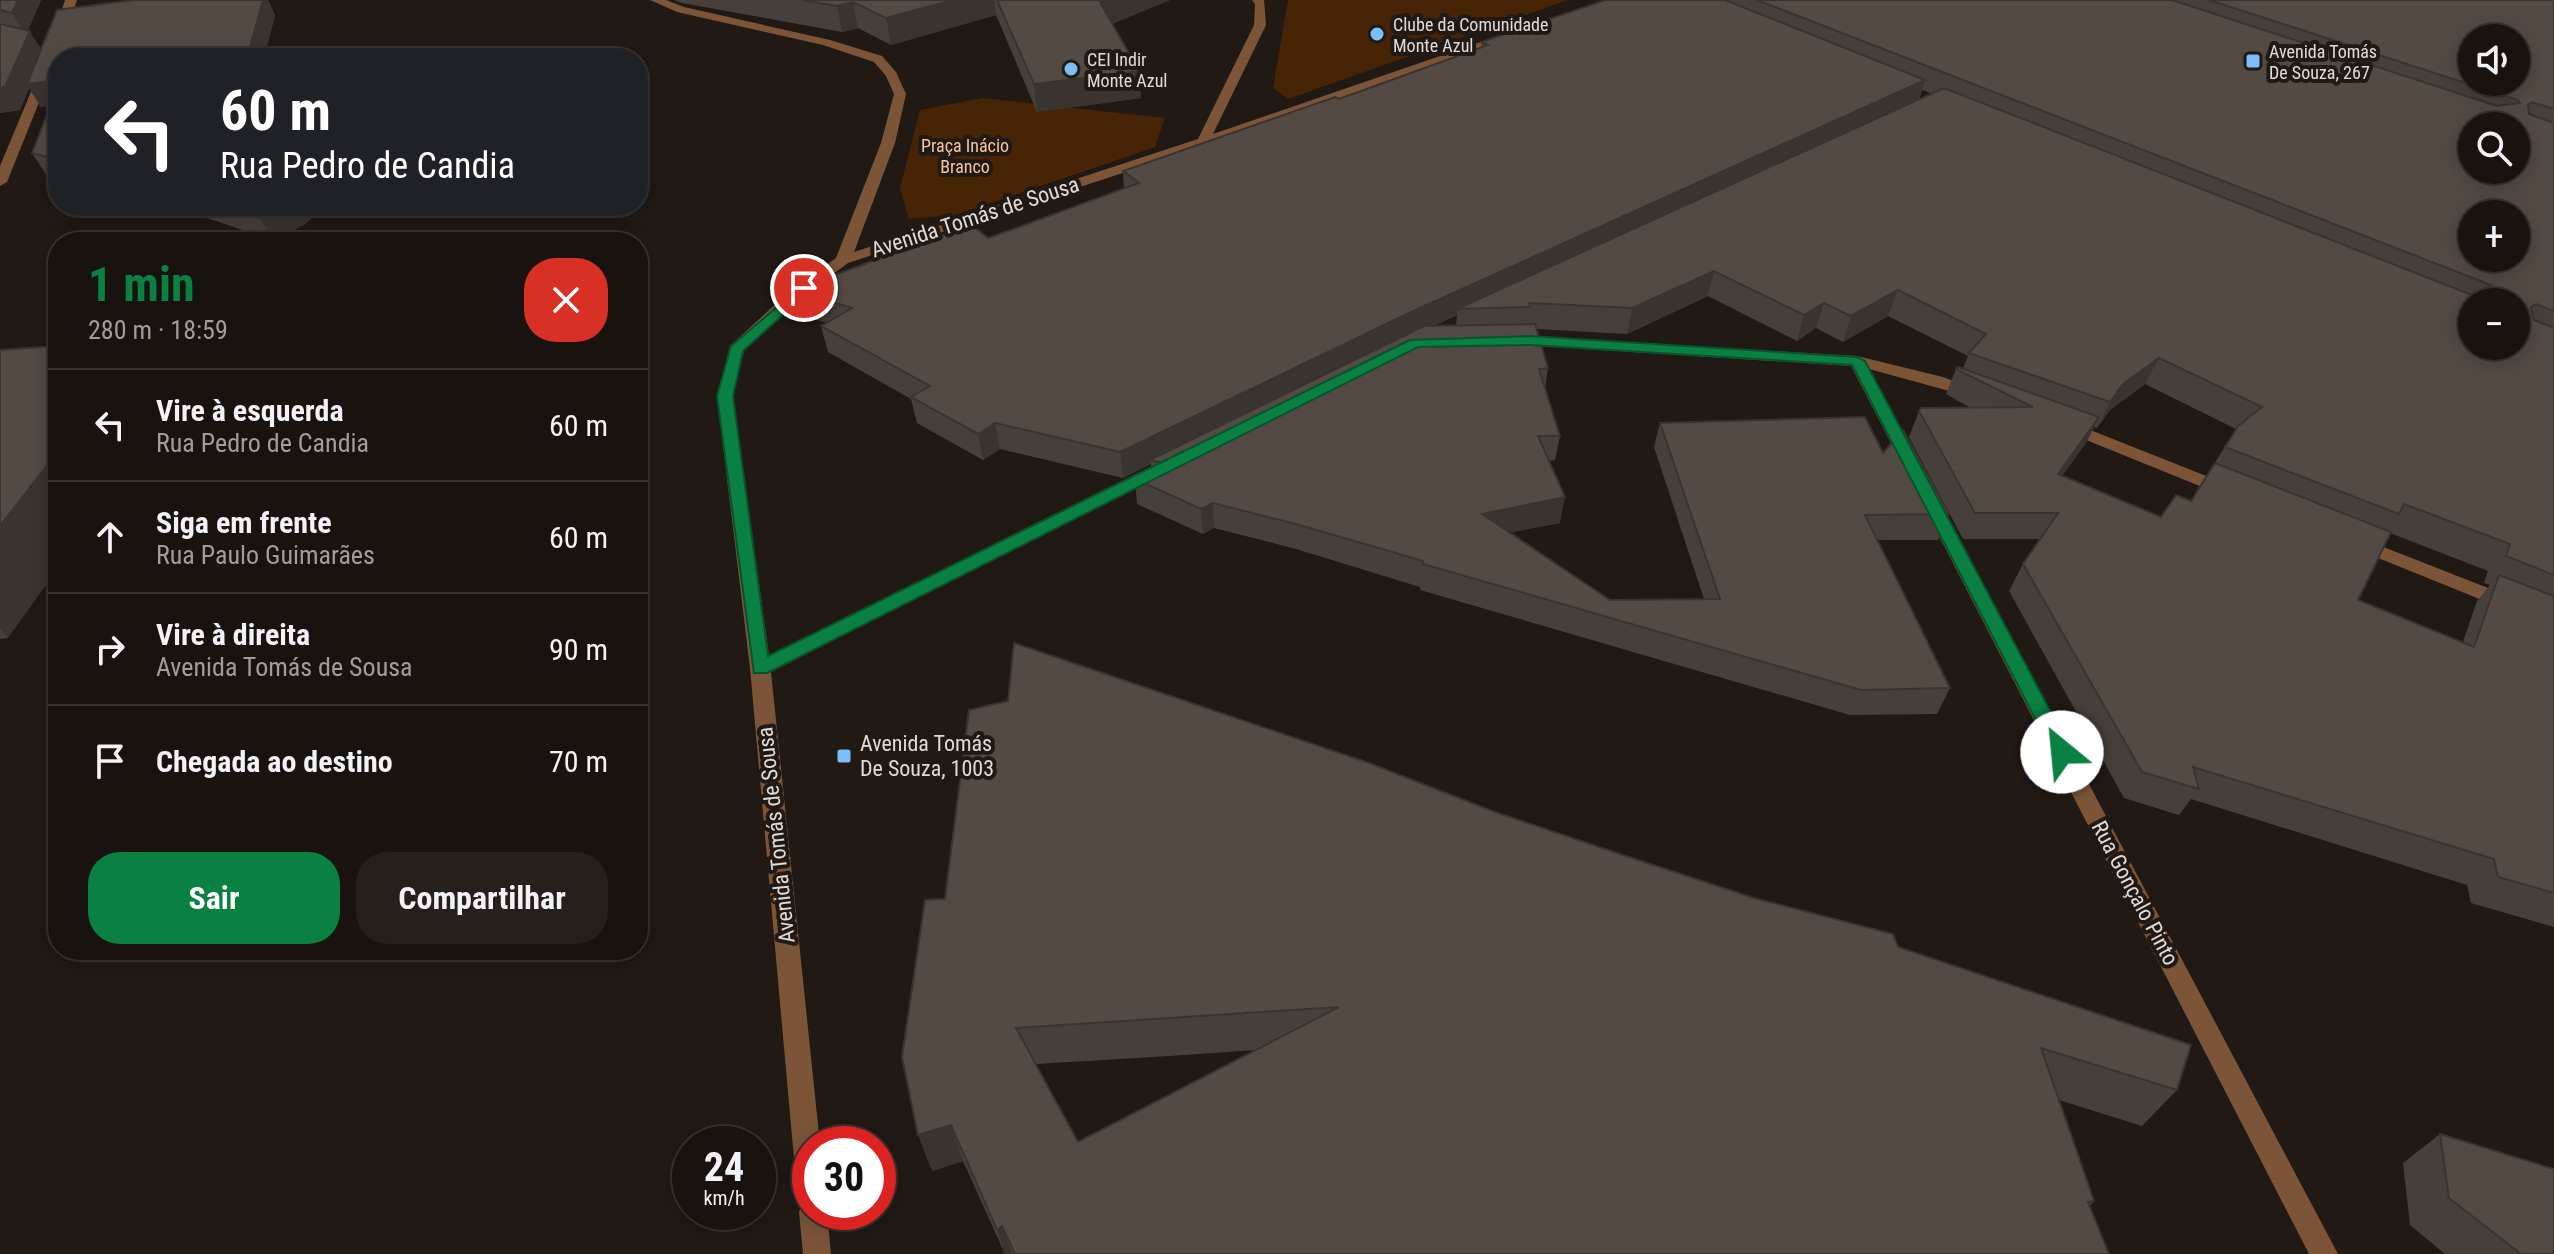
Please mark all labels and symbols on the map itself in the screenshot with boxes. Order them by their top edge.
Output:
place label: Clube da Comunidade Monte Azul [1393,14,1548,56]
marker: Clube da Comunidade Monte Azul [1368,25,1386,43]
place label: Avenida Tomás De Souza, 267 [2269,41,2377,83]
place label: CEI Indir Monte Azul [1087,49,1167,91]
marker: Avenida Tomás De Souza, 267 [2244,52,2262,70]
marker: CEI Indir Monte Azul [1062,60,1080,78]
park label: Praça Inácio Branco [921,135,1009,177]
street label: Avenida Tomás de Sousa [868,172,1082,262]
pin [770,254,838,322]
position arrow [2020,710,2104,794]
street label: Avenida Tomás de Sousa [752,726,800,944]
place label: Avenida Tomás De Souza, 1003 [860,731,994,781]
marker: Avenida Tomás De Souza, 1003 [835,747,853,765]
street label: Rua Gonçalo Pinto [2086,817,2184,969]
speed limit sign: 30 [792,1126,896,1230]

